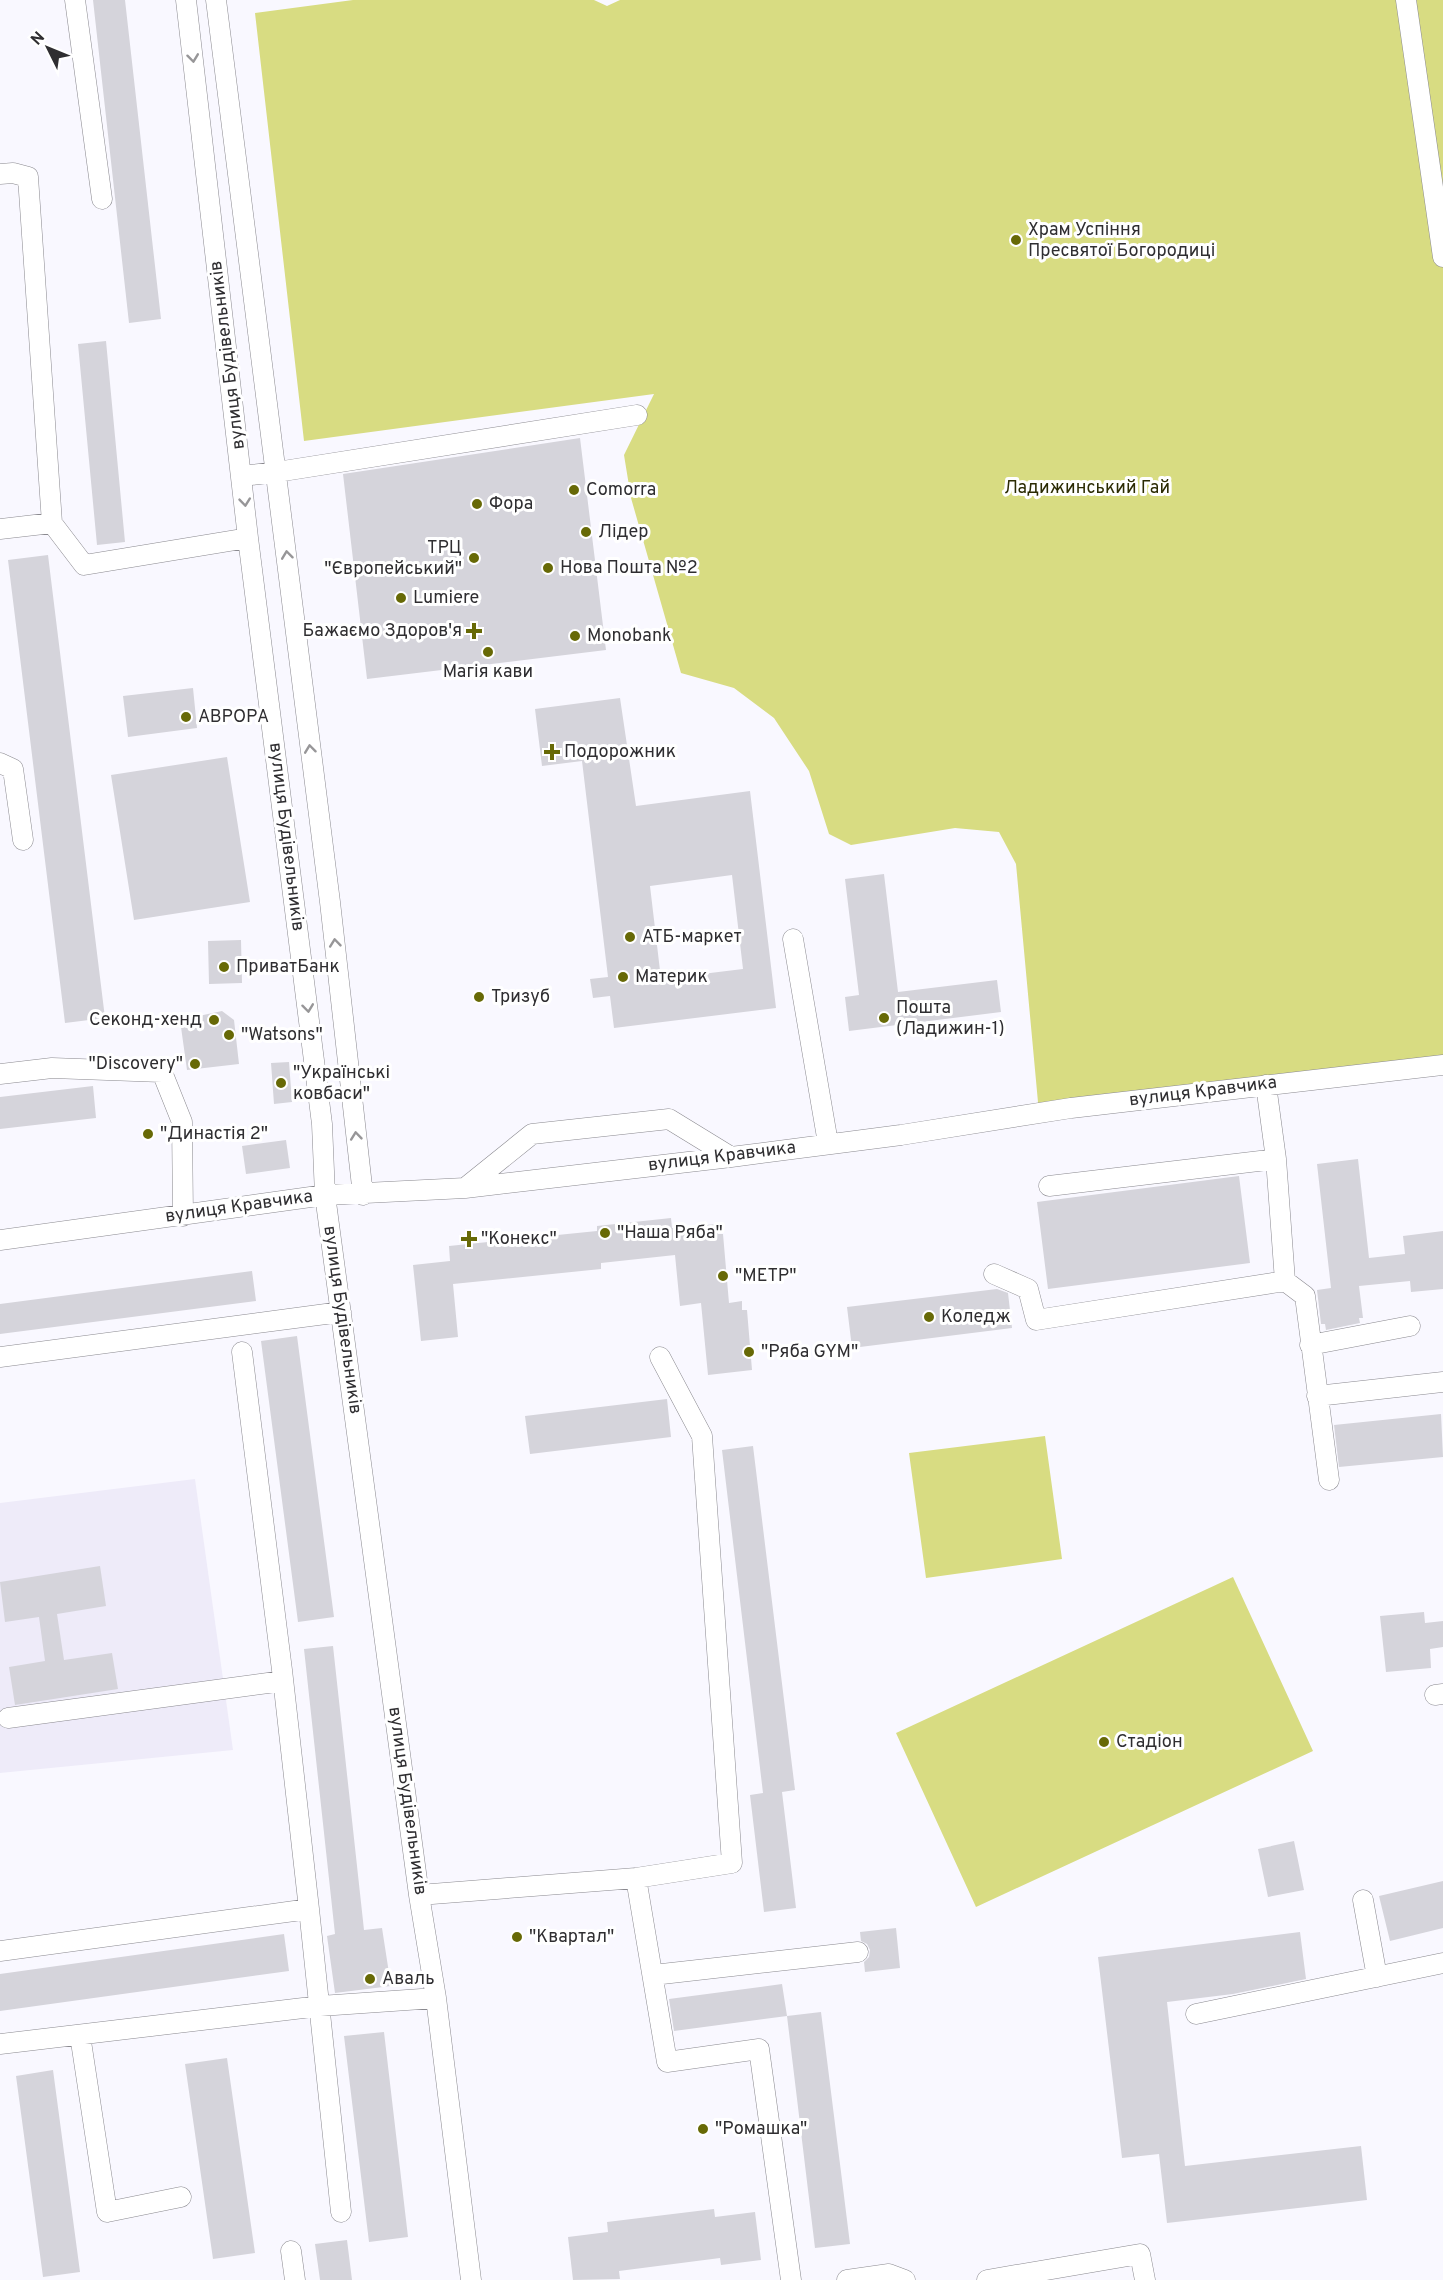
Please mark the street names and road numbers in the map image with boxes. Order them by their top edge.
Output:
street label: вулиця Будівельників [205,259,251,451]
street label: вулиця Будівельників [263,741,309,933]
street label: вулиця Кравчика [1128,1072,1278,1112]
street label: вулиця Кравчика [647,1137,797,1177]
street label: вулиця Кравчика [164,1185,314,1229]
street label: вулиця Будівельників [317,1224,367,1416]
street label: вулиця Будівельників [382,1705,432,1897]

